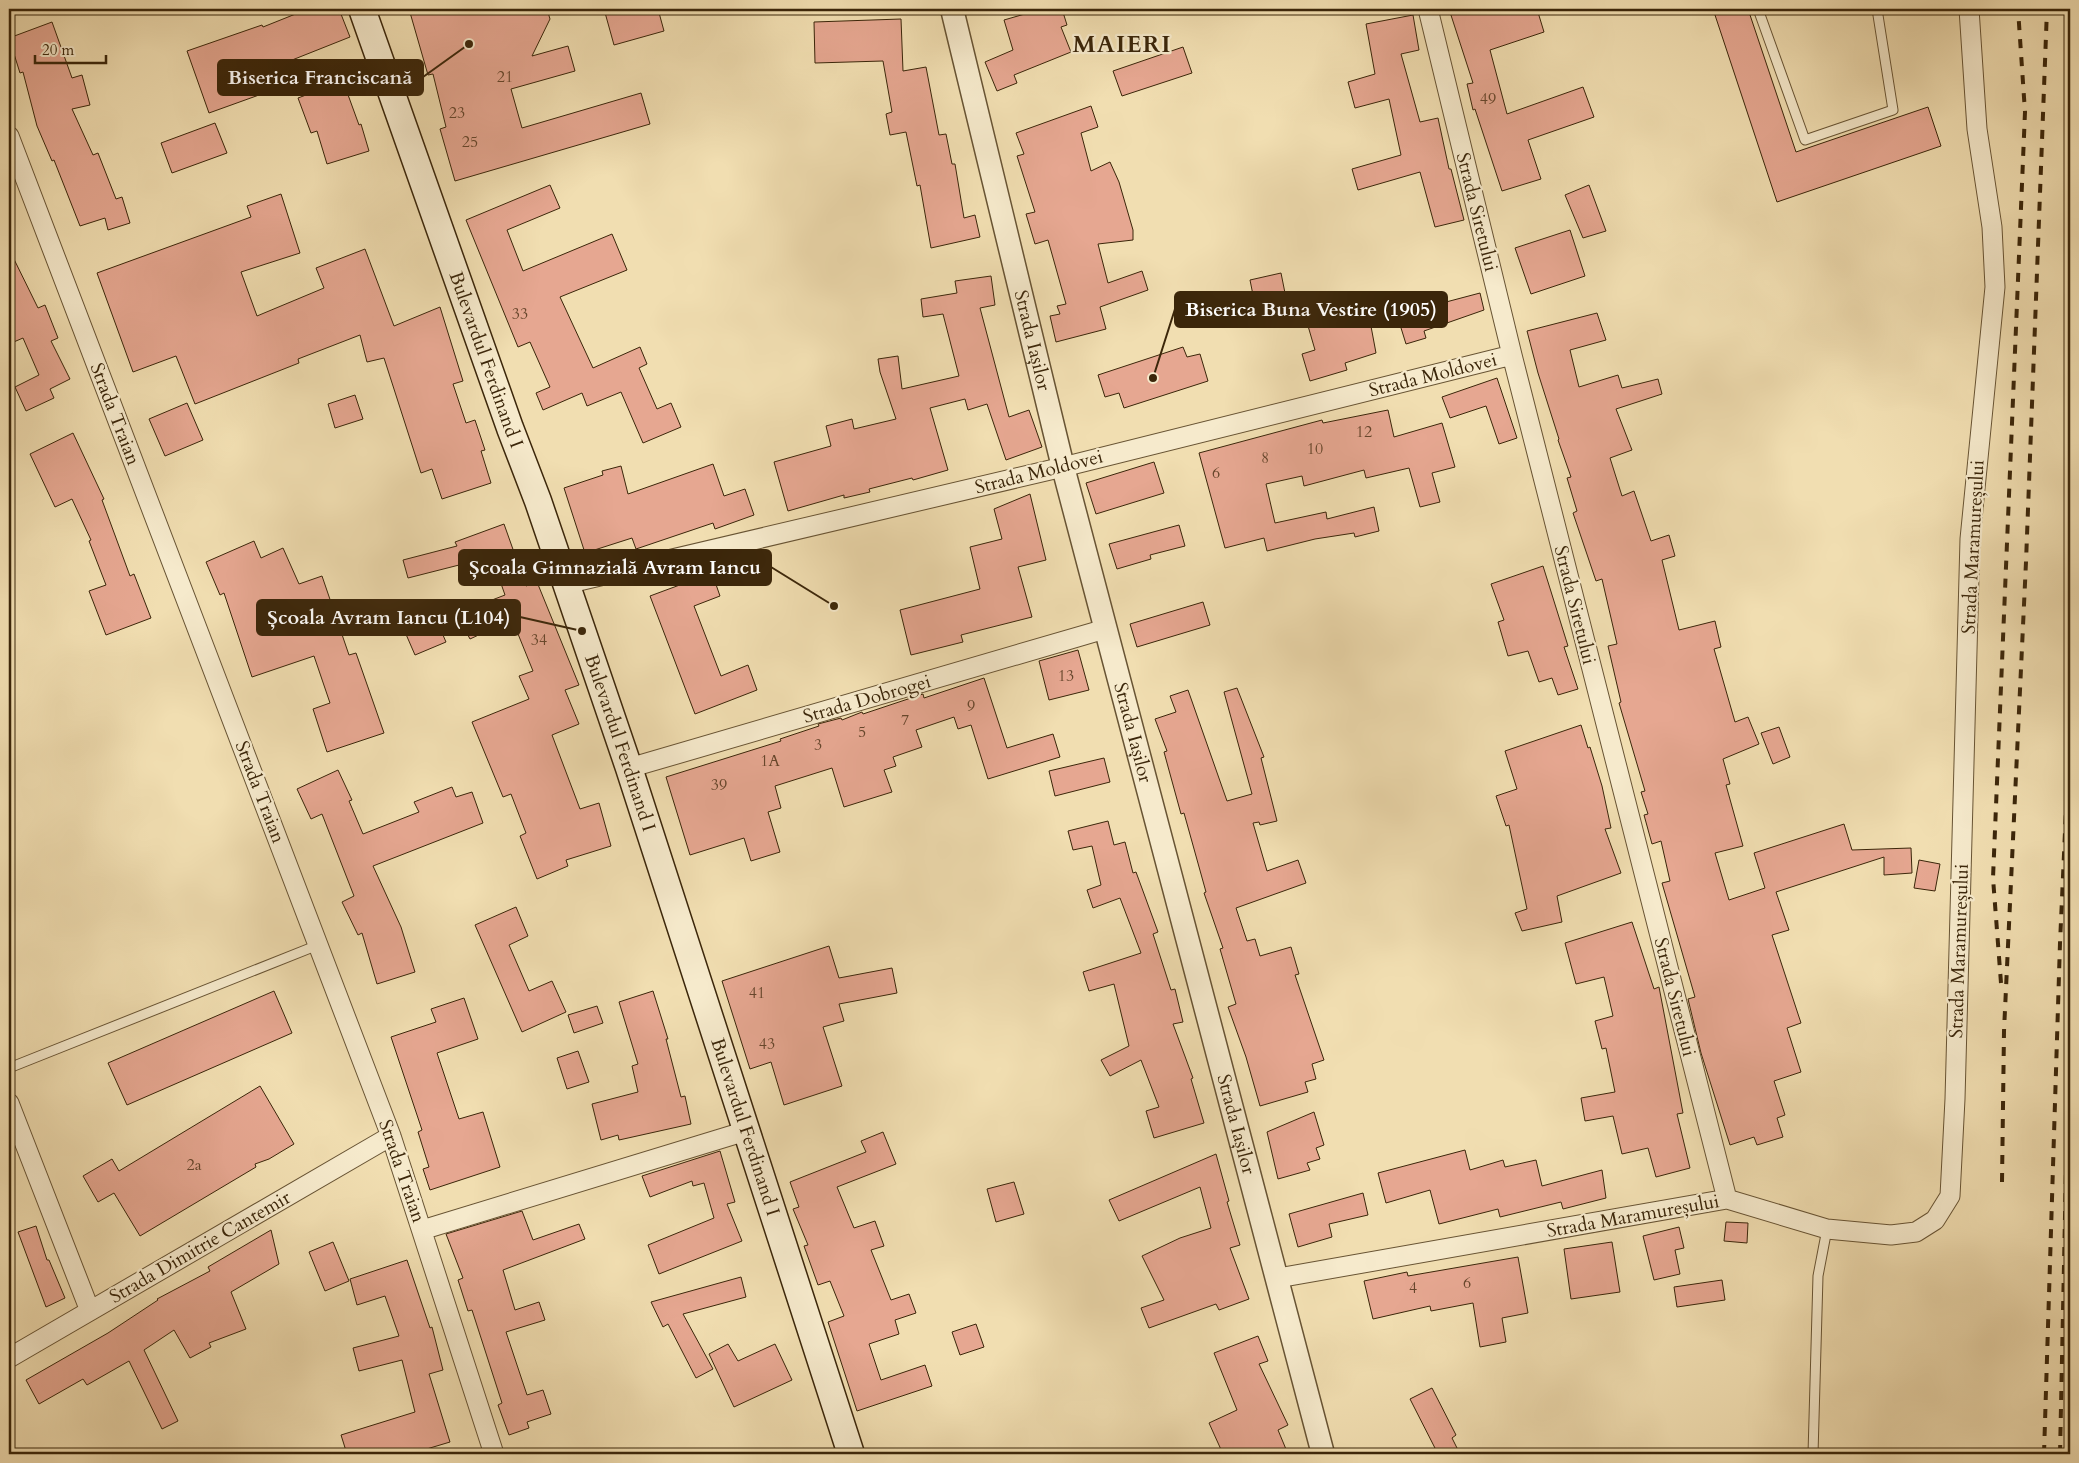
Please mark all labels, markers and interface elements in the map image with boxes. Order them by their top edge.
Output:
district label: MAIERI [1073,28,1171,61]
scale bar [35,32,106,64]
text: 20 m [42,40,74,60]
callout: Biserica Franciscană [218,60,423,95]
text: Biserica Franciscană [228,64,412,91]
house number: 21 [497,66,513,88]
house number: 49 [1480,88,1496,110]
house number: 23 [449,102,465,124]
house number: 25 [462,131,478,153]
street label: Strada Siretului [1450,150,1504,274]
street label: Bulevardul Ferdinand I [443,268,529,452]
street label: Strada Iașilor [1008,287,1057,393]
callout: Biserica Buna Vestire (1905) [1175,292,1447,327]
text: Biserica Buna Vestire (1905) [1185,296,1437,323]
house number: 33 [512,303,528,325]
street label: Strada Moldovei [1366,347,1500,403]
street label: Strada Traian [84,359,146,469]
house number: 12 [1356,421,1372,443]
house number: 10 [1307,438,1323,460]
street label: Strada Moldovei [972,444,1106,500]
house number: 8 [1261,447,1269,469]
street label: Strada Maramureșului [1955,459,1991,635]
house number: 6 [1212,462,1220,484]
street label: Strada Siretului [1548,543,1602,667]
callout: Școala Gimnazială Avram Iancu [459,550,771,585]
text: Școala Gimnazială Avram Iancu [469,554,761,581]
callout: Școala Avram Iancu (L104) [257,600,520,635]
text: Școala Avram Iancu (L104) [267,604,511,631]
house number: 34 [531,629,547,651]
street label: Bulevardul Ferdinand I [578,651,662,835]
house number: 13 [1058,665,1074,687]
street label: Strada Dobrogei [800,668,934,730]
street label: Strada Iașilor [1107,680,1159,786]
house number: 9 [967,695,975,717]
house number: 7 [901,709,909,731]
house number: 5 [858,721,866,743]
house number: 3 [814,734,822,756]
street label: Strada Traian [229,737,291,847]
house number: 1A [760,750,780,772]
house number: 39 [711,774,727,796]
street label: Strada Maramureșului [1943,863,1975,1039]
street label: Strada Siretului [1648,935,1702,1059]
house number: 41 [749,982,765,1004]
house number: 43 [759,1033,775,1055]
street label: Bulevardul Ferdinand I [704,1035,786,1219]
street label: Strada Iașilor [1211,1071,1262,1177]
street label: Strada Traian [372,1116,432,1226]
house number: 2a [186,1154,202,1176]
street label: Strada Dimitrie Cantemir [105,1185,295,1309]
street label: Strada Maramureșului [1545,1188,1721,1244]
house number: 6 [1463,1272,1471,1294]
house number: 4 [1409,1277,1417,1299]

